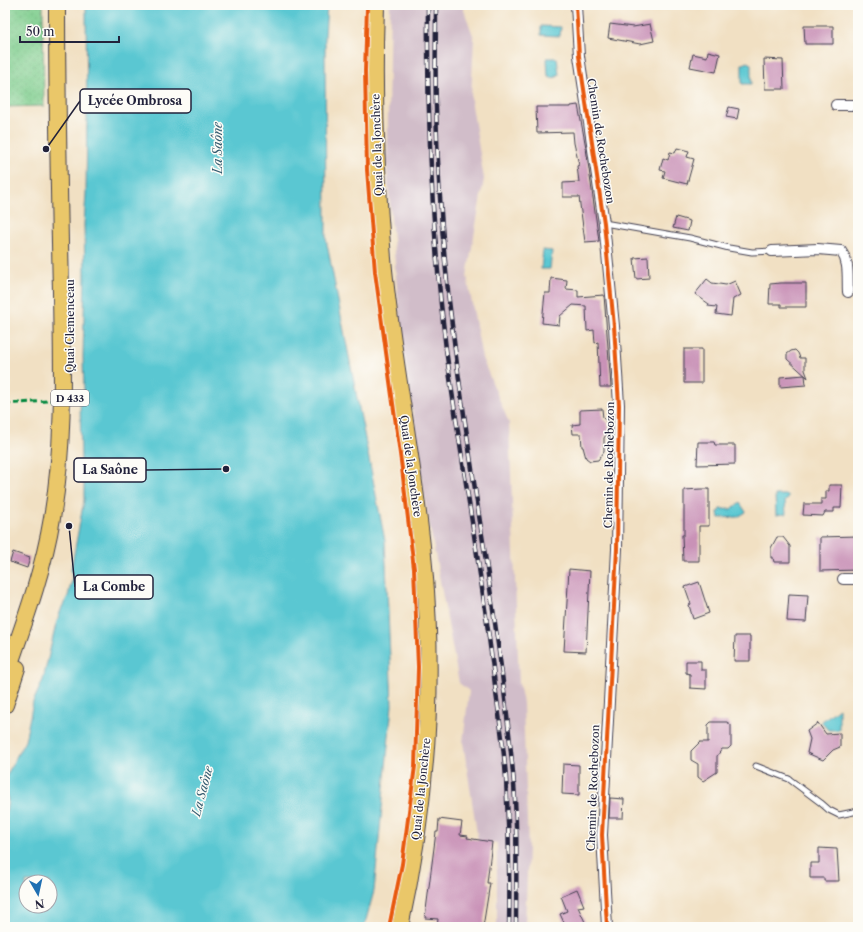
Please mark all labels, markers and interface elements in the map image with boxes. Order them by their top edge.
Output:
scale bar [20,18,119,44]
text: 50 m [26,24,55,39]
street label: Chemin de Rochebozon [584,77,618,205]
callout: Lycée Ombrosa [80,89,191,113]
text: Lycée Ombrosa [88,93,183,108]
street label: Quai de la Jonchère [368,94,386,196]
water label: La Saône [210,121,225,175]
street label: Quai Clemenceau [63,279,77,373]
road number: D 433 [51,390,89,406]
street label: Chemin de Rochebozon [601,401,617,529]
street label: Quai de la Jonchère [397,414,425,518]
callout: La Saône [74,458,146,482]
text: La Saône [82,462,138,477]
callout: La Combe [75,575,153,599]
text: La Combe [83,579,145,594]
street label: Chemin de Rochebozon [584,724,602,852]
street label: Quai de la Jonchère [409,737,433,841]
water label: La Saône [188,763,216,819]
north arrow [18,874,58,914]
text: N [33,896,45,912]

